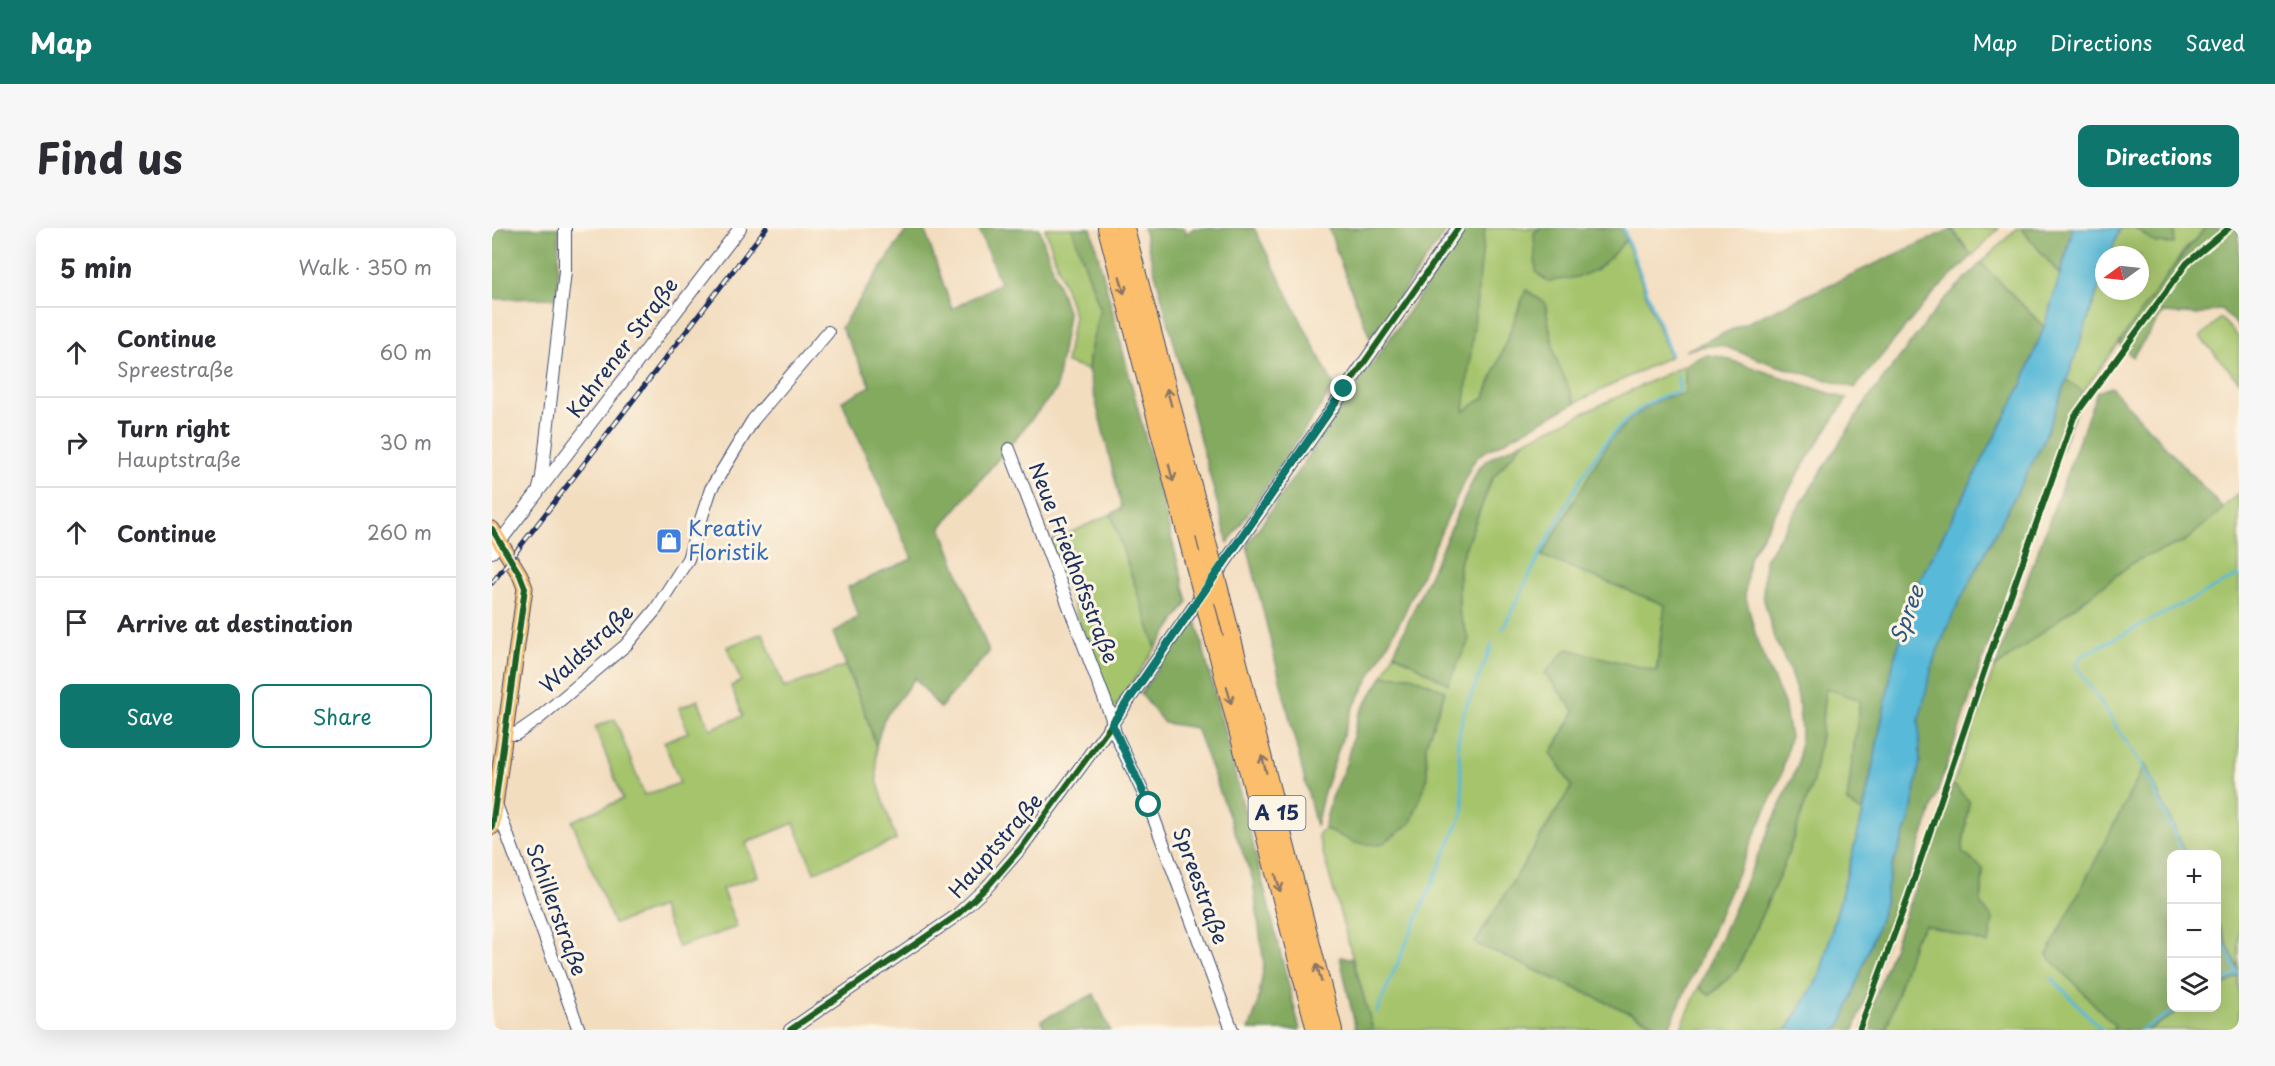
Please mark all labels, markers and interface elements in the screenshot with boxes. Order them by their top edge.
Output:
text: Map [30,21,92,64]
text: Map [1972,26,2017,58]
text: Directions [2050,26,2152,58]
text: Saved [2185,26,2245,58]
text: Find us [36,125,183,188]
button: Directions [2078,125,2239,187]
north arrow [2095,246,2149,300]
text: 5 min [60,248,132,287]
text: Walk · 350 m [299,252,432,282]
street label: Kahrener Straße [558,270,685,424]
one-way arrow [1116,275,1128,294]
text: Continue [117,321,216,354]
icon: ahead [60,336,93,369]
text: 60 m [380,337,432,367]
text: Spreestraße [117,354,234,384]
route end [1330,375,1356,401]
one-way arrow [1163,388,1175,407]
text: Turn right [117,411,230,444]
icon: right [60,426,93,459]
text: 30 m [379,427,432,457]
text: Hauptstraße [117,444,241,474]
street label: Neue Friedhofsstraße [1022,457,1128,668]
one-way arrow [1166,463,1177,482]
place label: Kreativ Floristik [688,511,769,567]
icon: ahead [60,516,93,549]
text: Continue [117,516,216,549]
text: 260 m [367,517,432,547]
shop icon: Kreativ Floristik [654,526,684,556]
water label: Spree [1880,579,1932,647]
street label: Waldstraße [531,595,640,700]
icon: arrive [60,606,93,639]
text: Arrive at destination [117,606,353,639]
button: Save [60,684,240,748]
button: Share [252,684,432,748]
one-way arrow [1224,685,1235,704]
one-way arrow [1258,755,1270,774]
street label: Hauptstraße [940,785,1049,904]
route start [1135,791,1161,817]
road number: A 15 [1248,796,1306,830]
street label: Spreestraße [1166,822,1238,948]
street label: Schillerstraße [519,839,597,980]
map controls [2167,850,2221,1012]
button: + [2167,850,2221,904]
one-way arrow [1273,873,1284,892]
button: − [2167,904,2221,958]
button: layers [2167,958,2221,1012]
one-way arrow [1312,964,1324,983]

